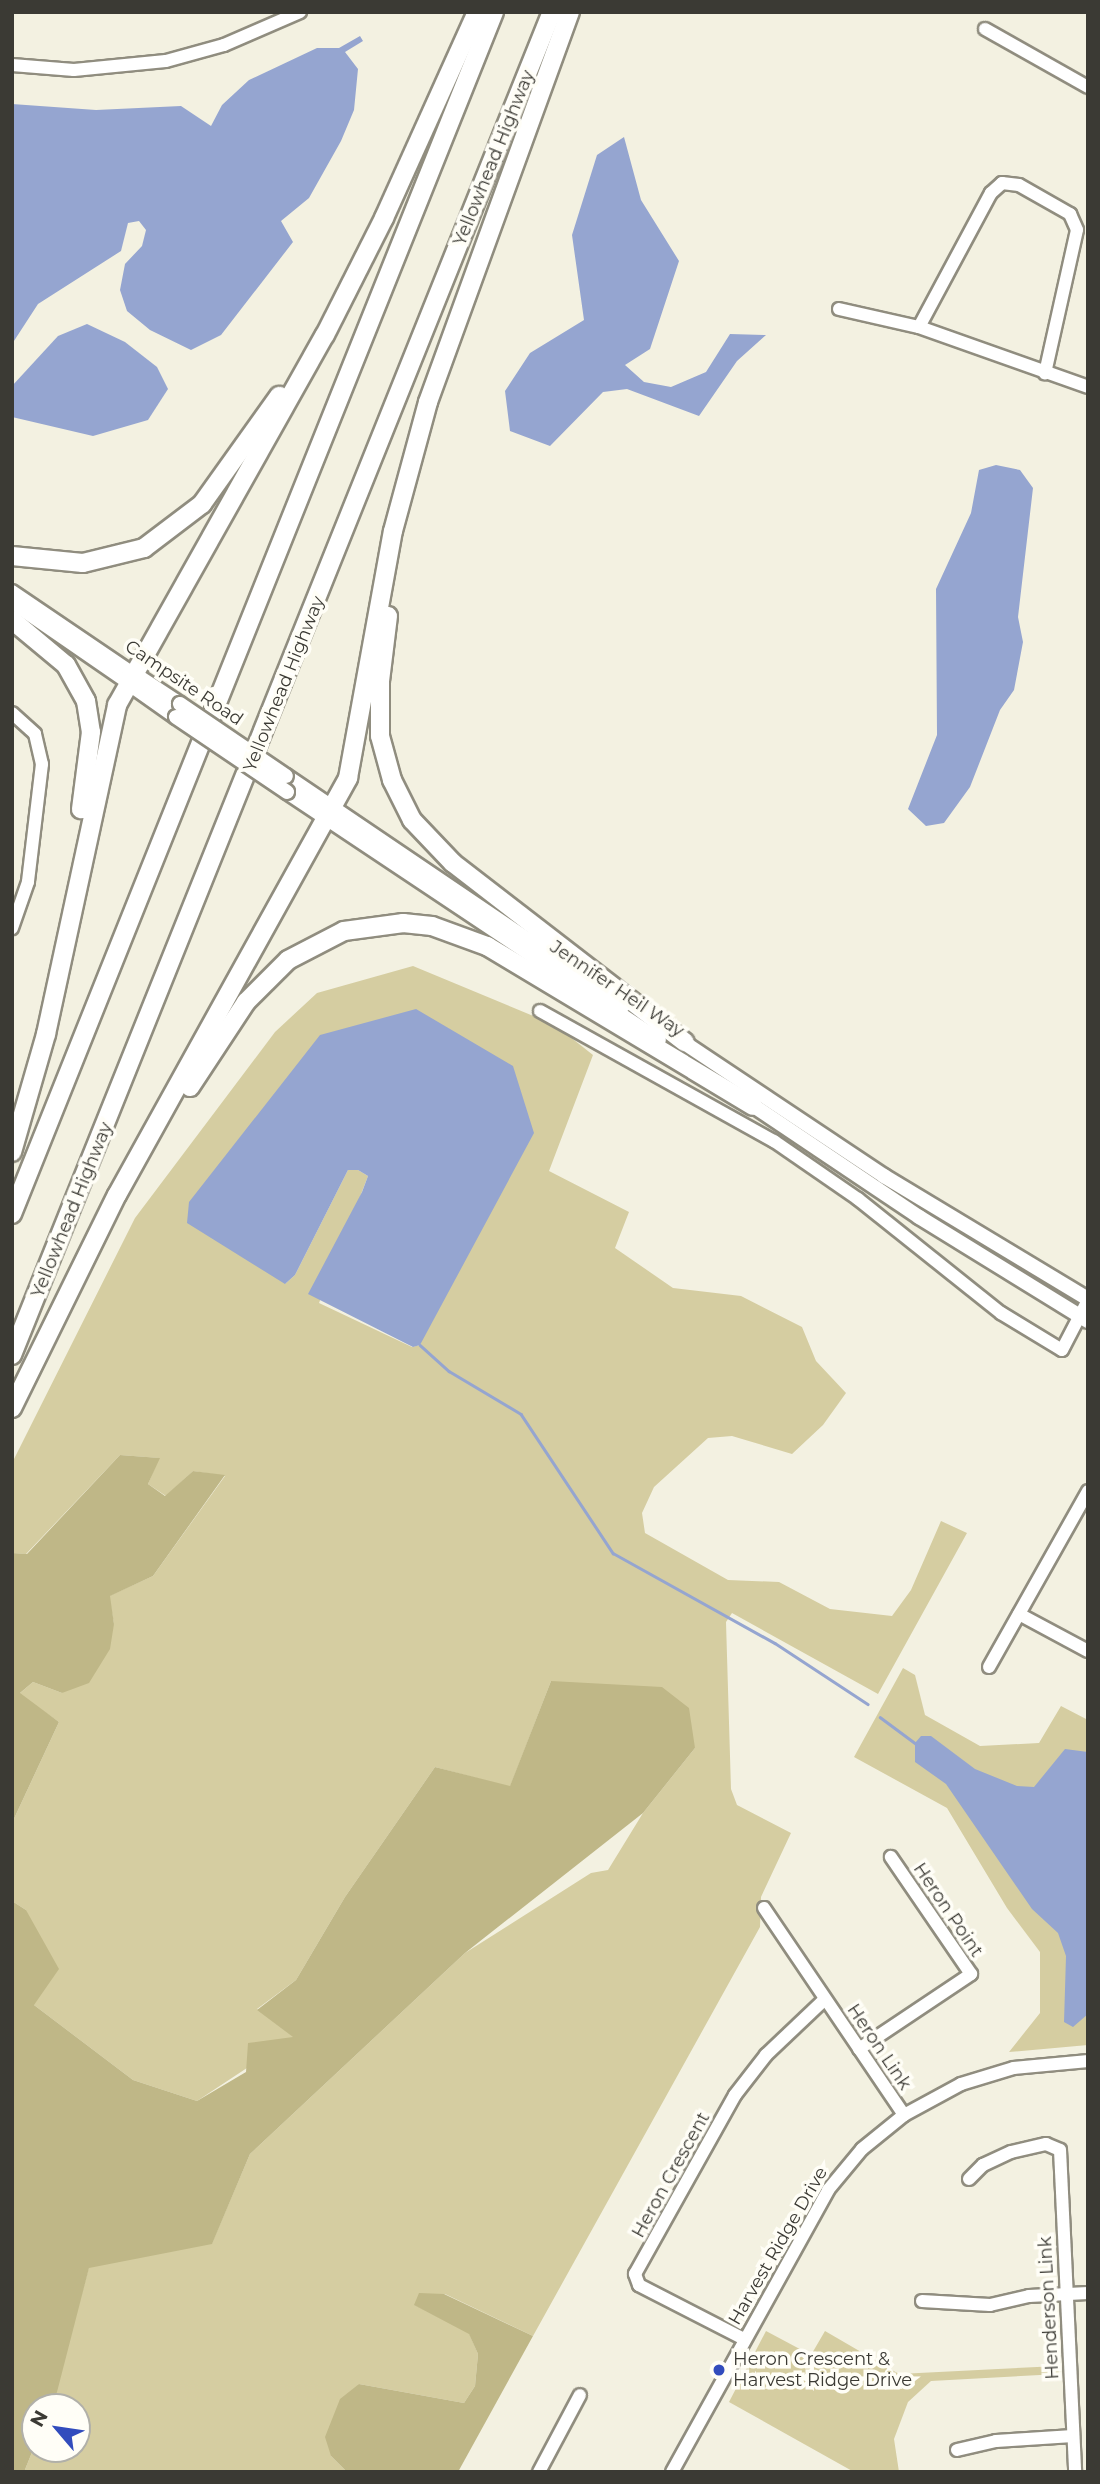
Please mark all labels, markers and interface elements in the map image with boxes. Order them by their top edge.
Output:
street label: Yellowhead Highway [449,67,539,249]
street label: Yellowhead Highway [239,593,329,775]
street label: Campsite Road [121,636,247,730]
street label: Jennifer Heil Way [546,936,688,1042]
street label: Yellowhead Highway [27,1119,117,1301]
street label: Heron Point [909,1859,987,1961]
street label: Heron Link [842,2000,916,2094]
street label: Heron Crescent [628,2108,714,2242]
street label: Harvest Ridge Drive [724,2163,832,2329]
street label: Henderson Link [1034,2236,1064,2380]
place label: Heron Crescent & Harvest Ridge Drive [733,2349,912,2392]
marker: Heron Crescent & Harvest Ridge Drive [711,2362,727,2378]
north arrow [21,2393,91,2463]
text: N [25,2406,53,2431]

